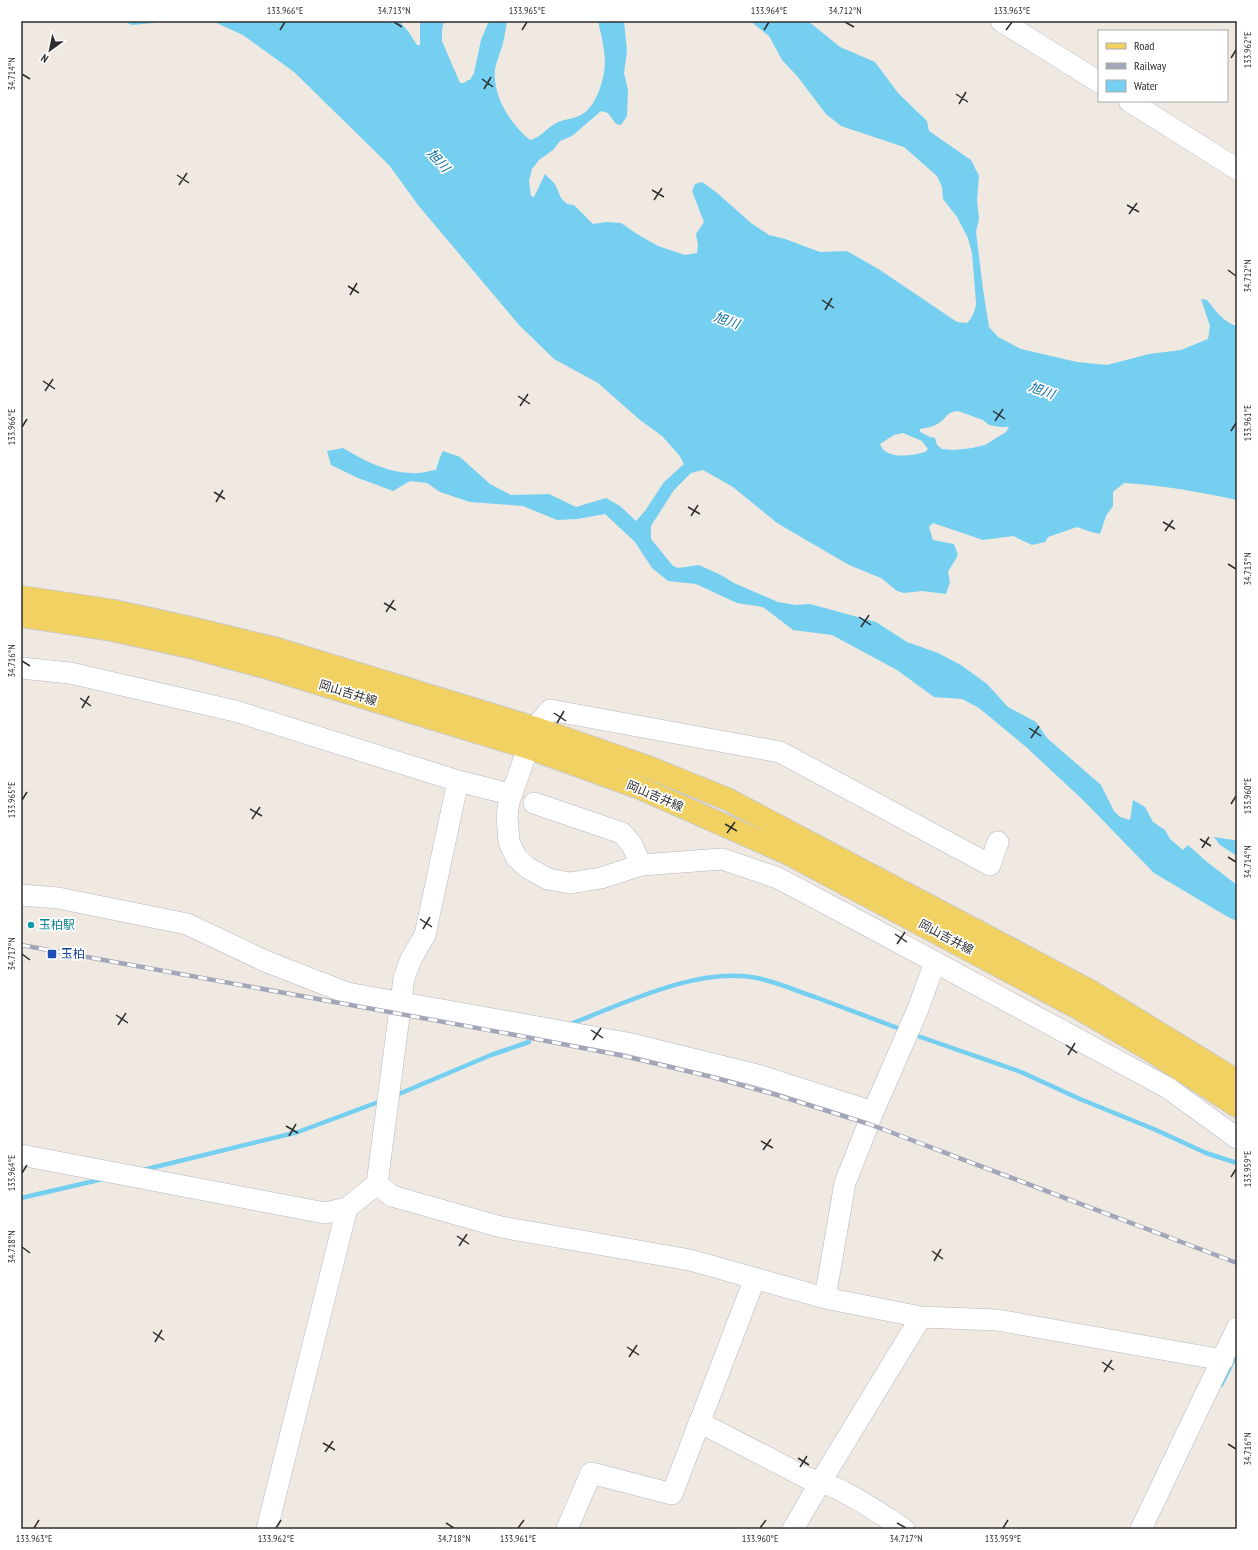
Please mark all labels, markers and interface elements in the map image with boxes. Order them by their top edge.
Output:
text: 133.966°E [267,4,303,17]
text: 34.713°N [377,4,411,17]
text: 133.965°E [509,4,545,17]
text: 133.964°E [751,4,787,17]
text: 34.712°N [828,4,862,17]
text: 133.963°E [994,4,1030,17]
north arrow [30,30,70,70]
legend [1098,30,1228,102]
text: 133.962°E [1241,32,1254,68]
text: Road [1134,38,1154,53]
text: N [38,51,51,66]
text: 34.714°N [5,57,18,91]
text: Railway [1134,58,1167,73]
text: Water [1134,78,1159,93]
water label: 旭川 [424,145,455,177]
text: 34.712°N [1241,259,1254,293]
water label: 旭川 [712,308,744,333]
water label: 旭川 [1027,378,1059,404]
text: 133.961°E [1241,405,1254,441]
text: 133.966°E [5,409,18,445]
text: 34.713°N [1241,552,1254,586]
text: 34.716°N [5,644,18,678]
street label: 岡山吉井線 [317,677,379,708]
street label: 岡山吉井線 [625,777,686,814]
text: 133.960°E [1241,778,1254,814]
text: 133.965°E [5,782,18,818]
text: 34.714°N [1241,845,1254,879]
street label: 岡山吉井線 [916,916,976,957]
place label: 玉柏駅 [39,917,75,932]
marker: 玉柏駅 [26,920,36,930]
text: 34.717°N [5,937,18,971]
place label: 玉柏 [61,946,85,961]
marker: 玉柏 [46,948,58,960]
text: 133.959°E [1241,1151,1254,1187]
text: 133.964°E [5,1155,18,1191]
text: 34.718°N [5,1230,18,1264]
text: 34.716°N [1241,1432,1254,1466]
text: 133.963°E [16,1532,52,1545]
text: 133.962°E [258,1532,294,1545]
text: 34.718°N [437,1532,471,1545]
text: 133.961°E [500,1532,536,1545]
text: 133.960°E [742,1532,778,1545]
text: 34.717°N [889,1532,923,1545]
text: 133.959°E [985,1532,1021,1545]

